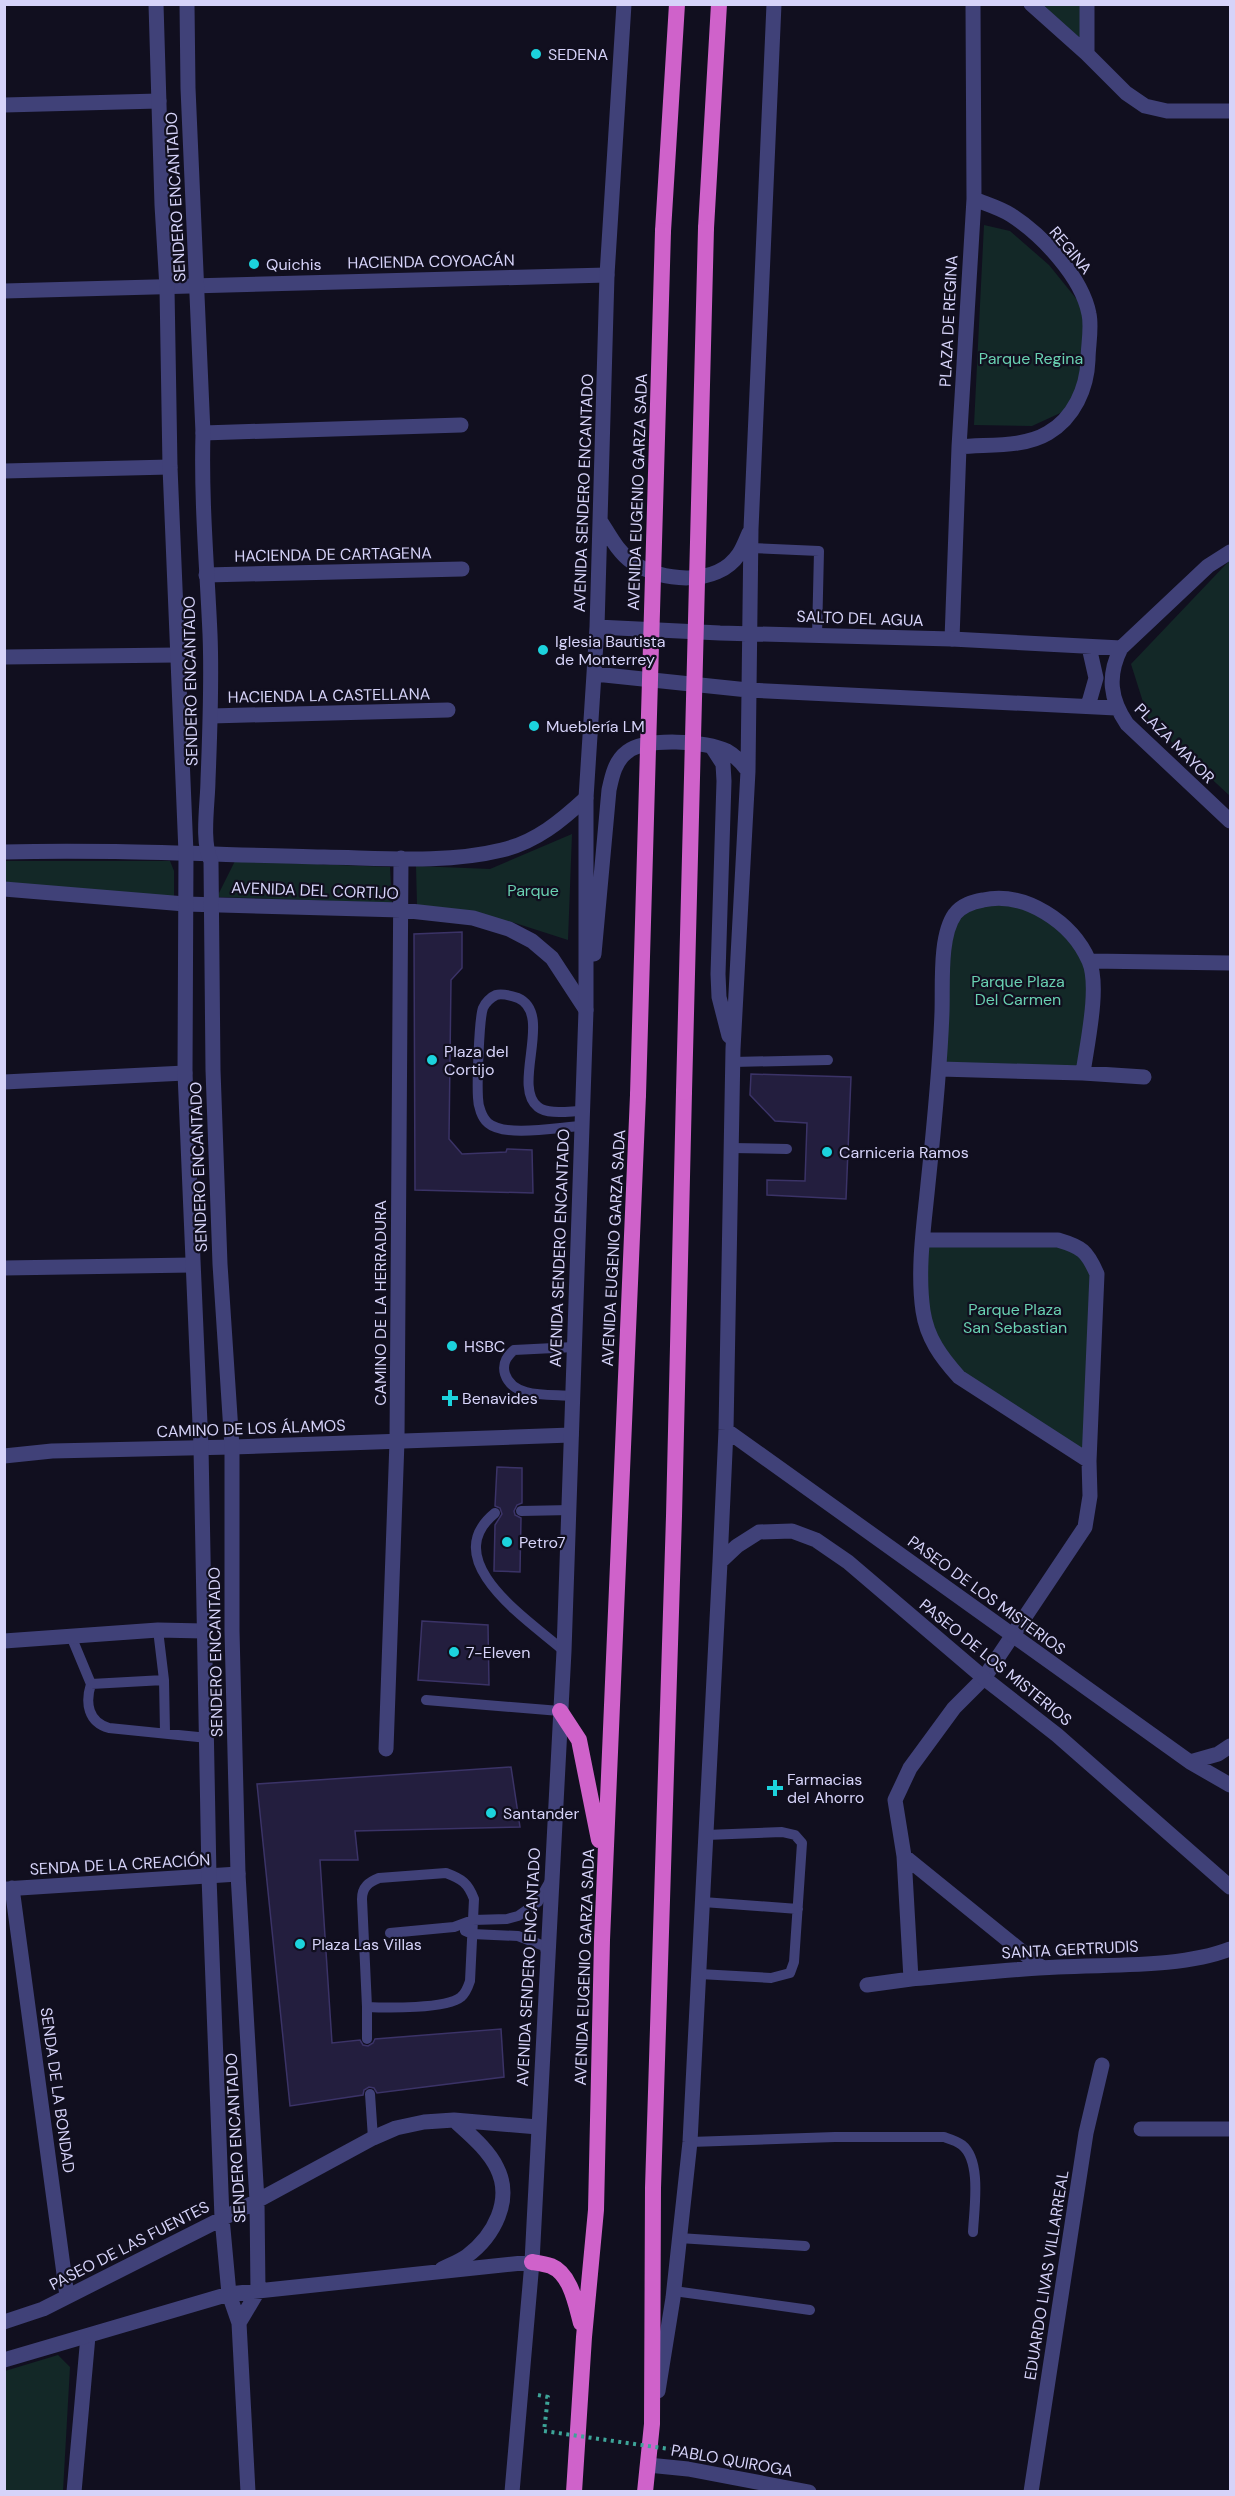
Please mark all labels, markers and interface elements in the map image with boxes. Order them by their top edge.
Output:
place label: SEDENA [548,44,608,65]
marker: SEDENA [529,47,543,61]
street label: SENDERO ENCANTADO [161,111,190,283]
street label: REGINA [1045,222,1097,279]
street label: HACIENDA COYOACÁN [347,250,515,273]
place label: Quichis [266,254,322,275]
street label: PLAZA DE REGINA [935,254,962,388]
marker: Quichis [247,257,261,271]
park label: Parque Regina [979,348,1083,369]
street label: AVENIDA SENDERO ENCANTADO [569,373,598,613]
street label: AVENIDA EUGENIO GARZA SADA [623,373,652,611]
street label: HACIENDA DE CARTAGENA [234,542,432,567]
street label: SENDERO ENCANTADO [179,596,202,766]
street label: SALTO DEL AGUA [796,606,924,631]
place label: Iglesia Bautista de Monterrey [555,631,665,670]
marker: Iglesia Bautista de Monterrey [536,643,550,657]
street label: HACIENDA LA CASTELLANA [228,683,431,708]
street label: PLAZA MAYOR [1130,699,1219,788]
place label: Mueblería LM [546,716,645,737]
marker: Mueblería LM [527,719,541,733]
street label: AVENIDA DEL CORTIJO [231,877,399,904]
park label: Parque [507,880,559,901]
park label: Parque Plaza Del Carmen [971,971,1065,1010]
place label: Plaza del Cortijo [444,1041,509,1080]
marker: Plaza del Cortijo [425,1053,439,1067]
street label: SENDERO ENCANTADO [185,1082,212,1252]
street label: AVENIDA SENDERO ENCANTADO [545,1128,574,1368]
street label: AVENIDA EUGENIO GARZA SADA [597,1129,630,1367]
place label: Carniceria Ramos [839,1142,969,1163]
marker: Carniceria Ramos [820,1145,834,1159]
street label: CAMINO DE LA HERRADURA [370,1200,391,1406]
park label: Parque Plaza San Sebastian [963,1299,1067,1338]
place label: HSBC [464,1336,505,1357]
marker: HSBC [445,1339,459,1353]
place label: Benavides [462,1388,538,1409]
marker: Benavides [443,1391,457,1405]
street label: CAMINO DE LOS ÁLAMOS [156,1415,346,1442]
street label: PASEO DE LOS MISTERIOS [904,1531,1070,1660]
place label: Petro7 [519,1532,565,1553]
marker: Petro7 [500,1535,514,1549]
street label: SENDERO ENCANTADO [204,1567,227,1737]
street label: PASEO DE LOS MISTERIOS [915,1594,1076,1730]
place label: 7-Eleven [466,1642,530,1663]
marker: 7-Eleven [447,1645,461,1659]
place label: Farmacias del Ahorro [787,1769,864,1808]
marker: Farmacias del Ahorro [768,1781,782,1795]
place label: Santander [503,1803,579,1824]
marker: Santander [484,1806,498,1820]
street label: AVENIDA SENDERO ENCANTADO [512,1847,545,2087]
street label: AVENIDA EUGENIO GARZA SADA [570,1848,599,2086]
street label: SENDA DE LA CREACIÓN [29,1849,211,1880]
place label: Plaza Las Villas [312,1934,422,1955]
street label: SANTA GERTRUDIS [1001,1935,1139,1964]
marker: Plaza Las Villas [293,1937,307,1951]
street label: SENDA DE LA BONDAD [35,2006,80,2174]
street label: SENDERO ENCANTADO [221,2052,250,2224]
street label: EDUARDO LIVAS VILLARREAL [1020,2169,1073,2382]
street label: PASEO DE LAS FUENTES [46,2196,213,2295]
street label: PABLO QUIROGA [669,2439,795,2482]

